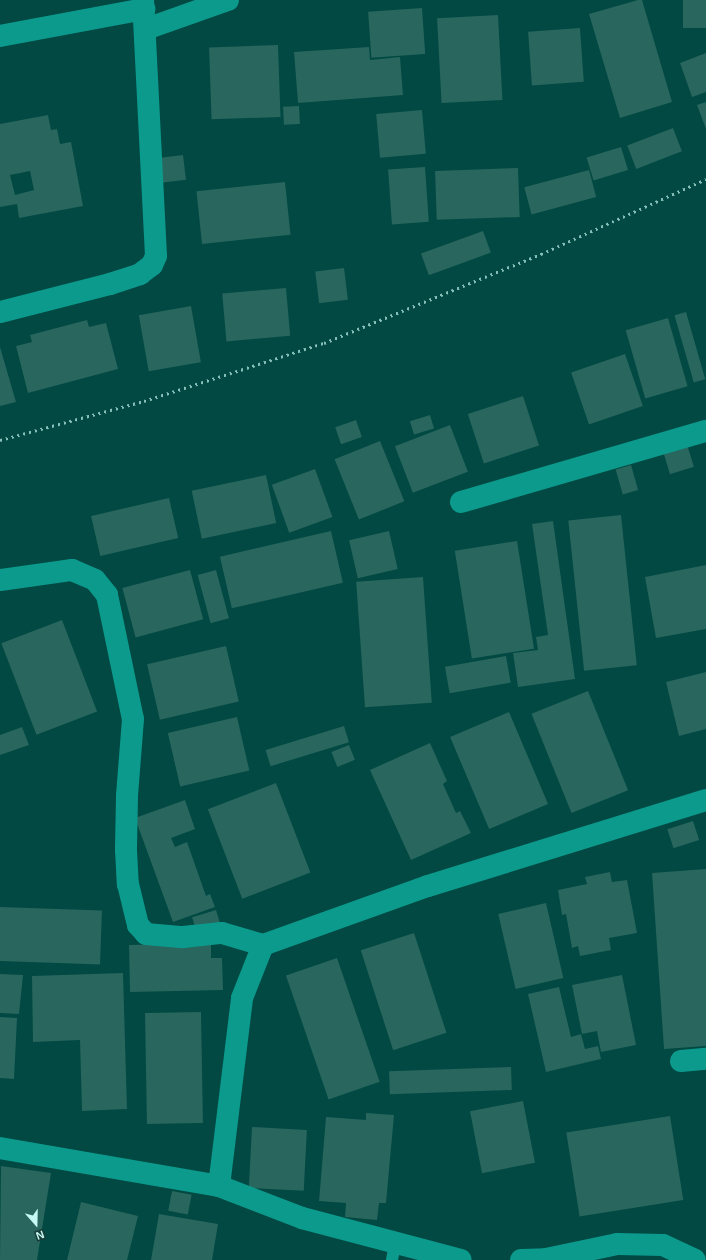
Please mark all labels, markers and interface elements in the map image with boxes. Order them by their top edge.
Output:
north arrow [16,1204,56,1244]
text: N [34,1228,46,1242]

